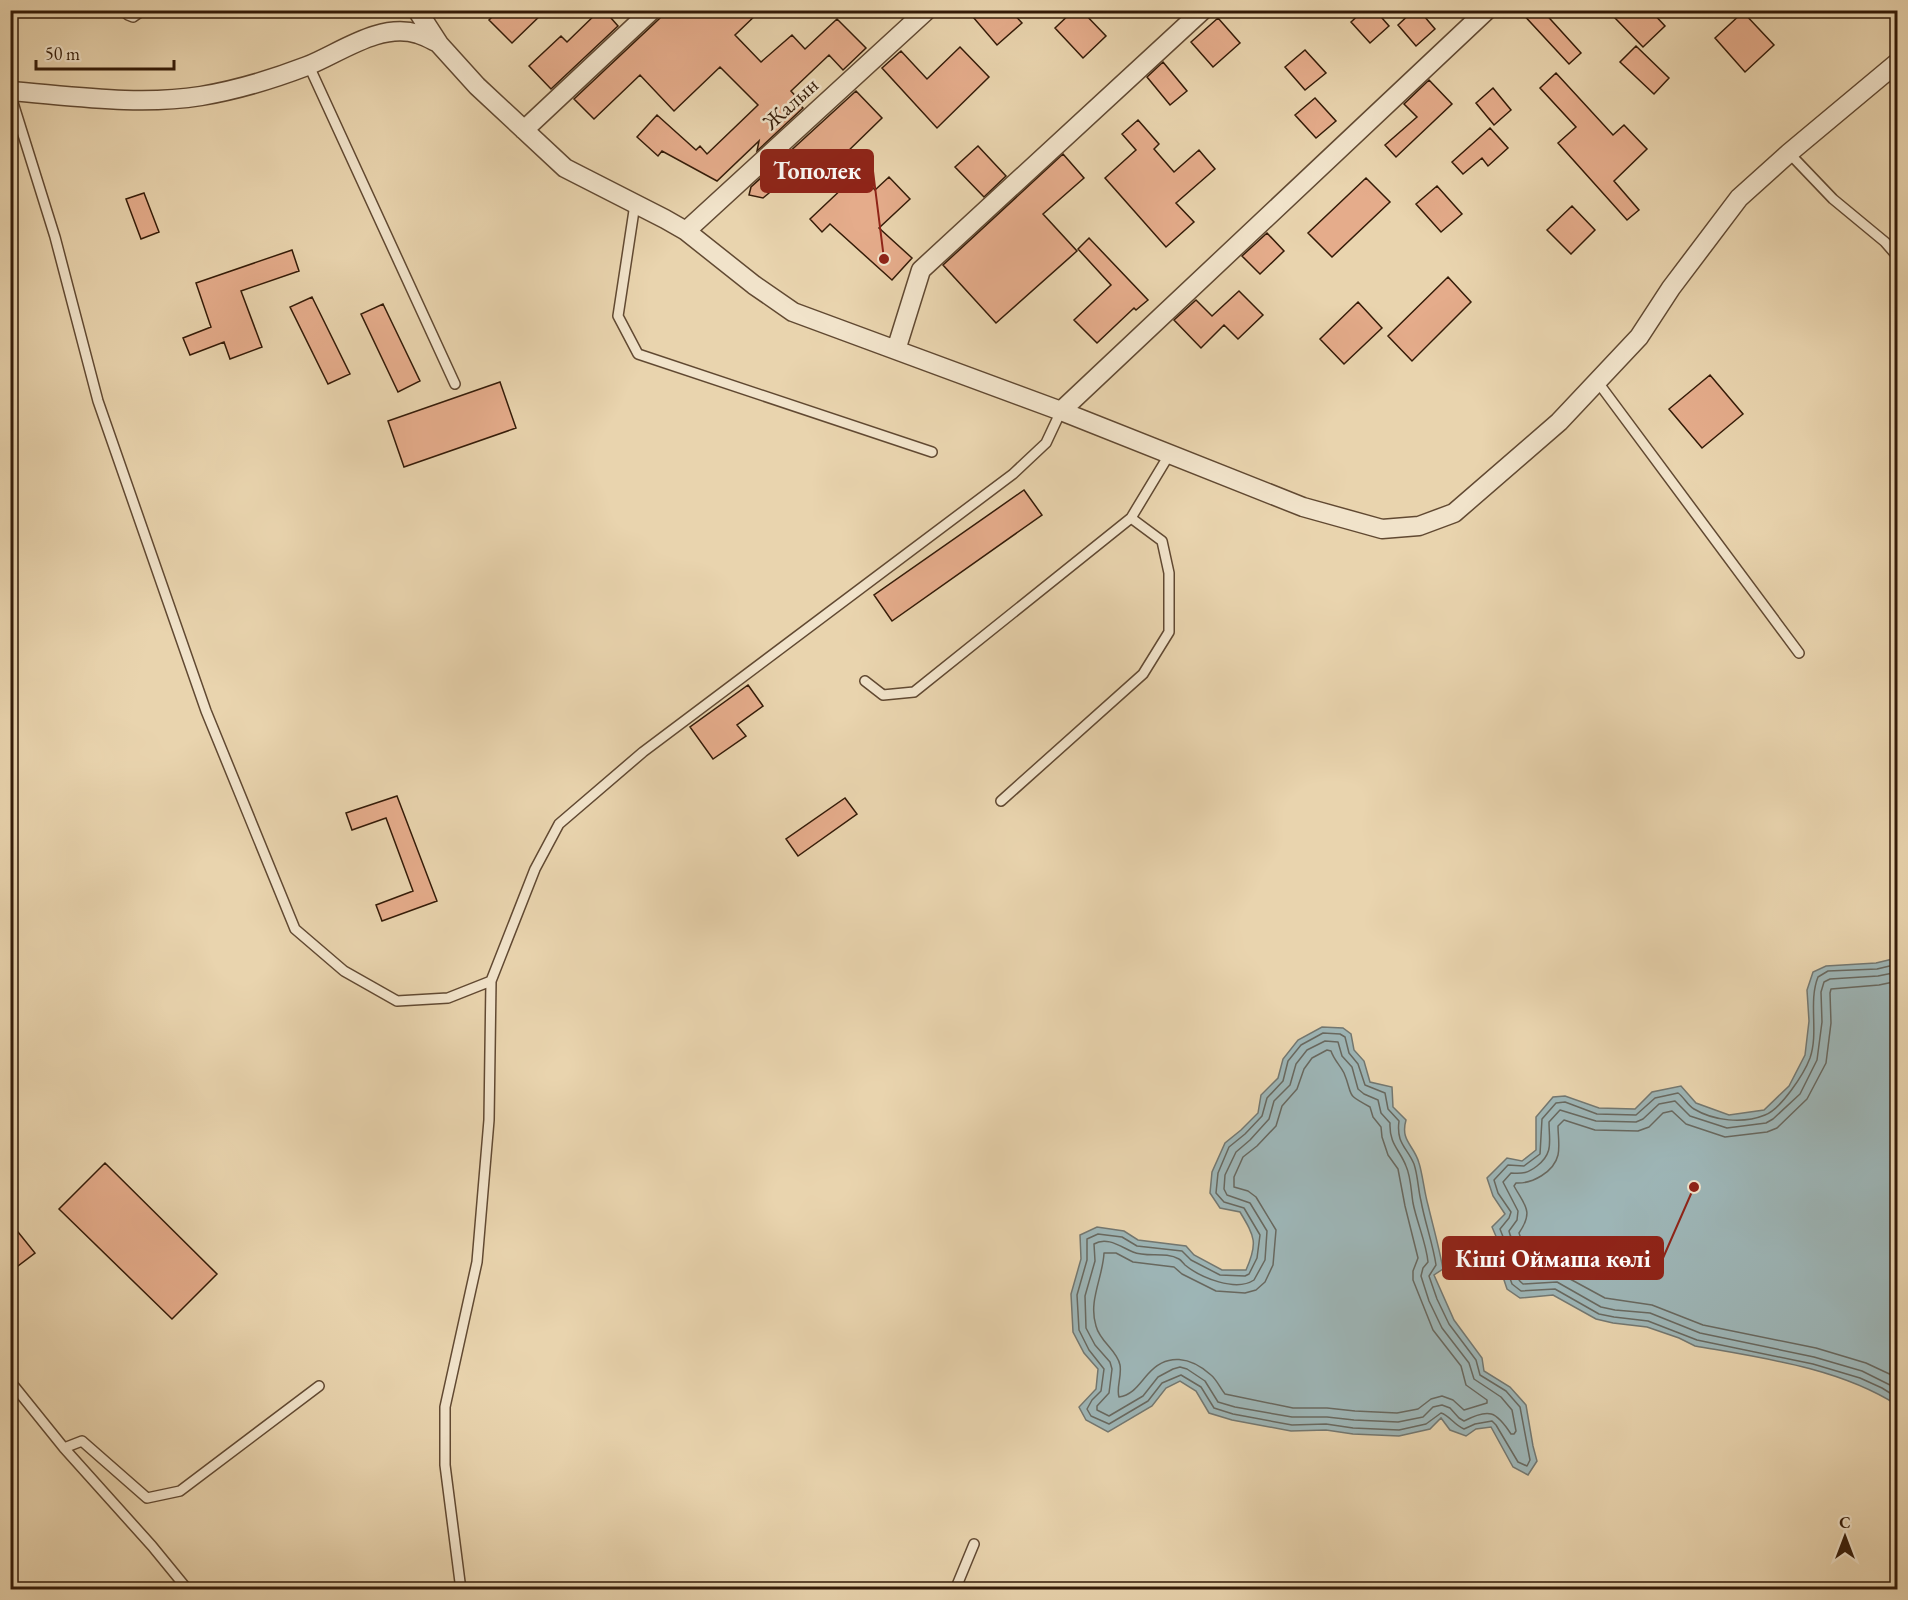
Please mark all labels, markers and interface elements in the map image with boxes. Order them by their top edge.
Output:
scale bar [36,33,174,71]
text: 50 m [45,42,80,65]
street label: Жалын [755,71,825,137]
callout: Тополек [761,150,873,192]
text: Тополек [773,155,862,186]
callout: Кіші Оймаша көлi [1443,1237,1663,1279]
text: Кіші Оймаша көлi [1455,1243,1651,1274]
north arrow [1815,1507,1875,1567]
text: С [1839,1512,1851,1533]

